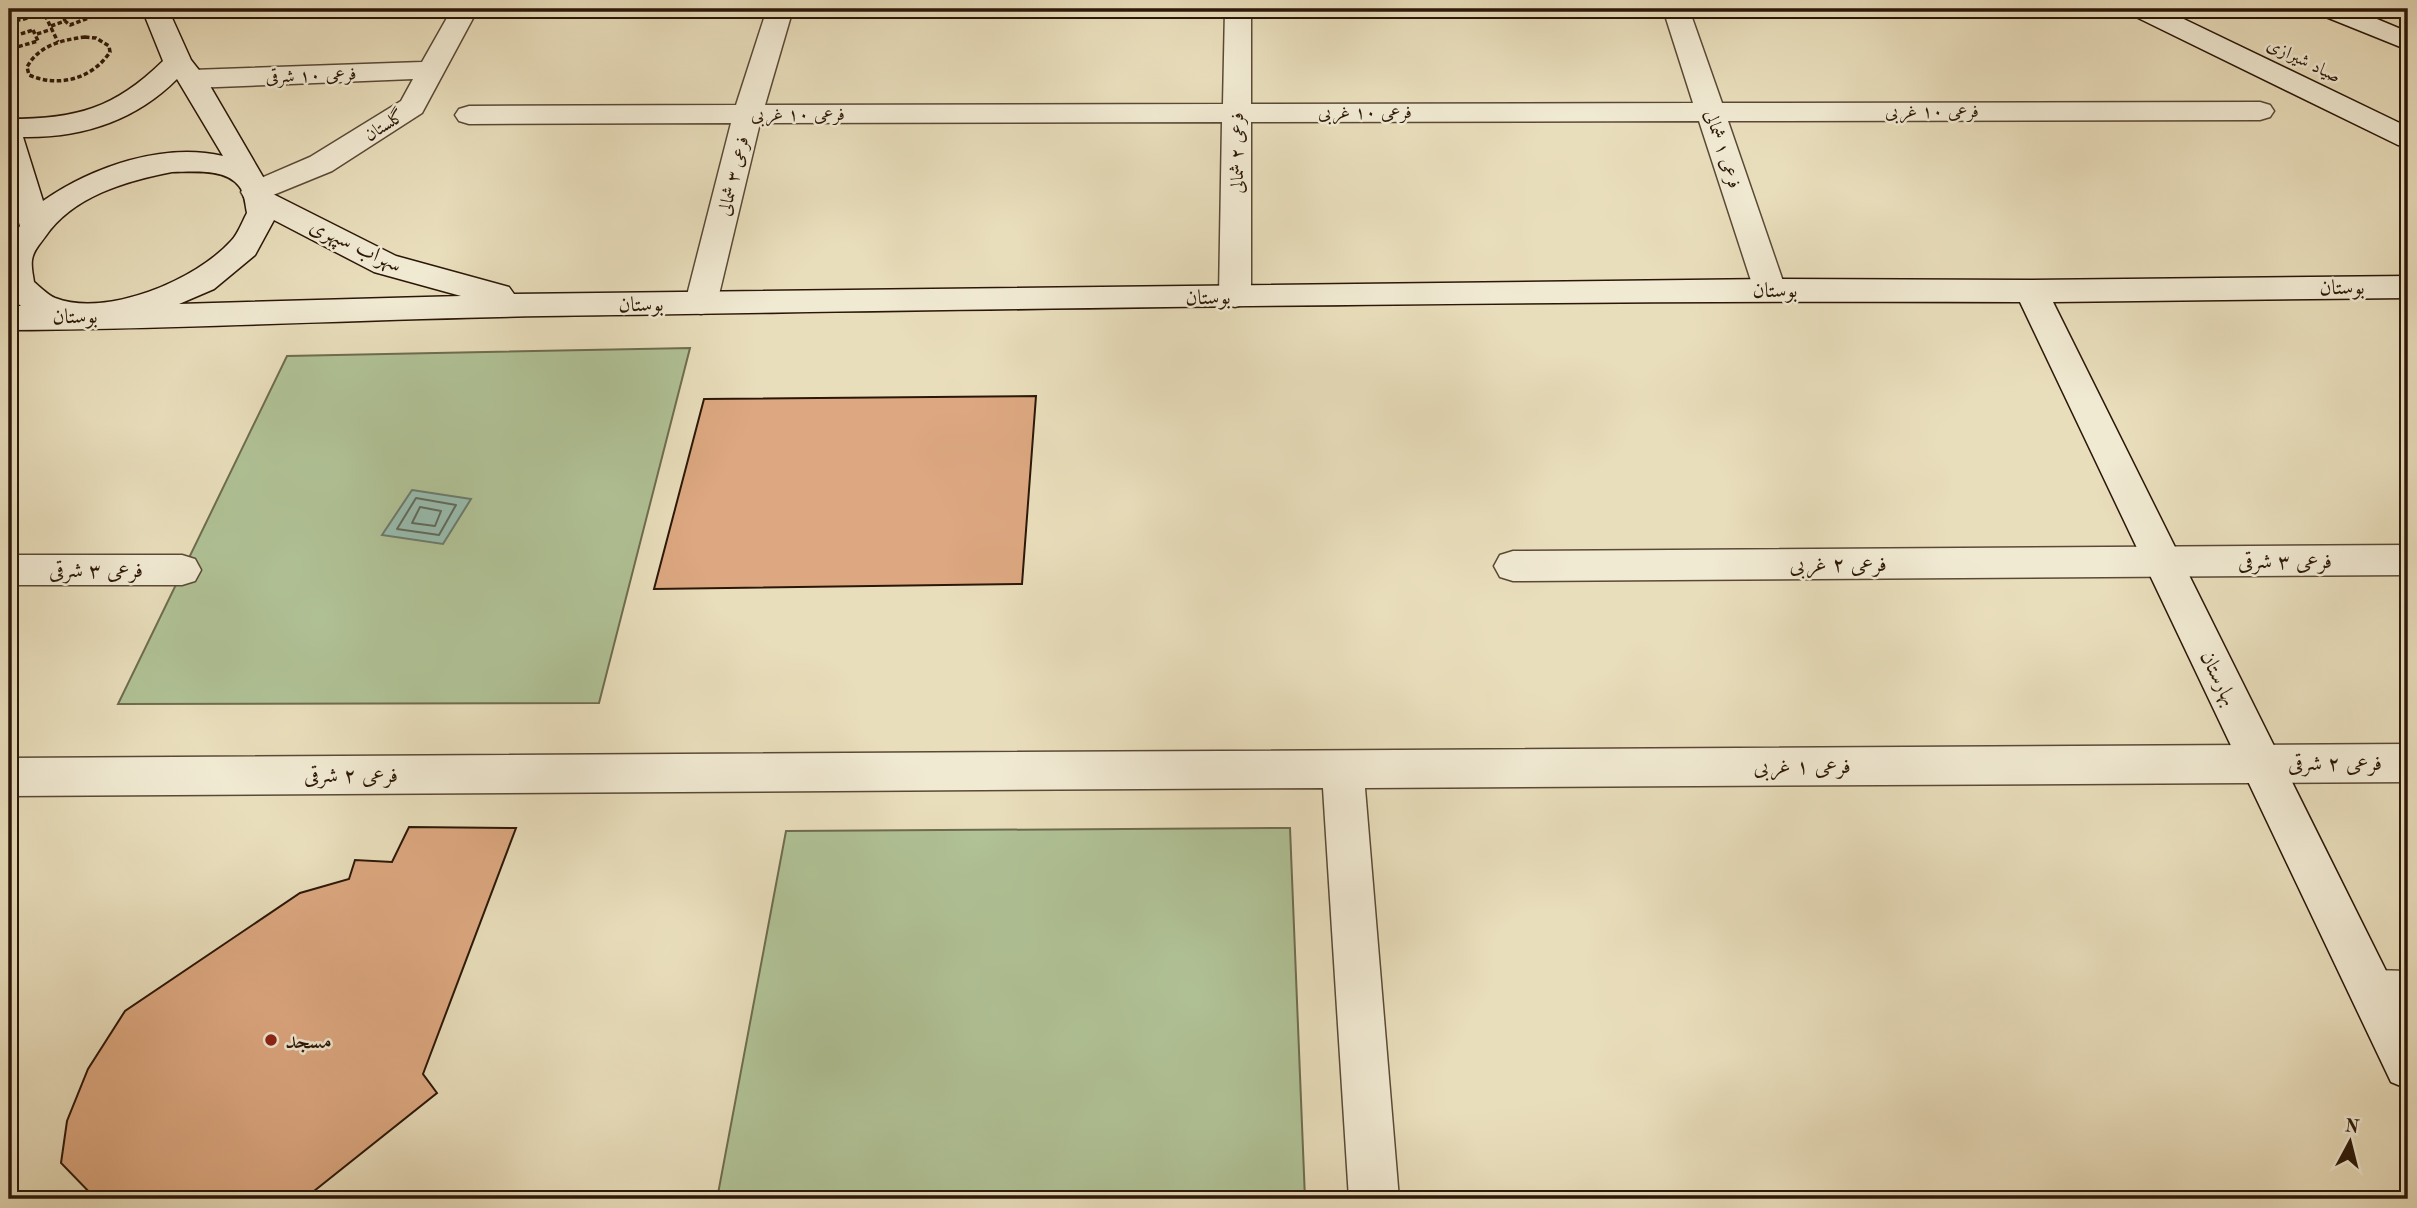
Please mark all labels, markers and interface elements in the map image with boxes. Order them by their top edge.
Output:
street label: صیاد شیرازی [2264,35,2343,87]
street label: فرعی ۱۰ شرقی [265,64,357,89]
street label: فرعی ۱۰ غربی [1885,103,1979,124]
street label: گلستان [360,104,408,145]
street label: فرعی ۱۰ غربی [1318,104,1412,125]
street label: فرعی ۱۰ غربی [751,106,845,127]
street label: فرعی ۱ شمالی [1699,108,1743,191]
street label: فرعی ۲ شمالی [1229,112,1249,194]
street label: فرعی ۳ شمالی [715,135,754,218]
street label: سهراب سپهری [305,216,405,279]
street label: بوستان [2319,278,2365,300]
street label: بوستان [1752,281,1798,303]
street label: بوستان [1185,288,1231,310]
street label: بوستان [618,295,664,317]
street label: بوستان [52,307,98,329]
street label: فرعی ۳ شرقی [2238,551,2332,575]
street label: فرعی ۲ غربی [1789,555,1887,579]
street label: فرعی ۳ شرقی [49,560,143,584]
street label: بهارستان [2194,648,2240,710]
street label: فرعی ۲ شرقی [2288,753,2382,777]
street label: فرعی ۱ غربی [1753,757,1851,781]
street label: فرعی ۲ شرقی [304,765,398,789]
place label: مسجد [285,1030,332,1054]
marker: مسجد [263,1032,279,1048]
north arrow [2316,1106,2386,1176]
text: N [2343,1117,2361,1138]

